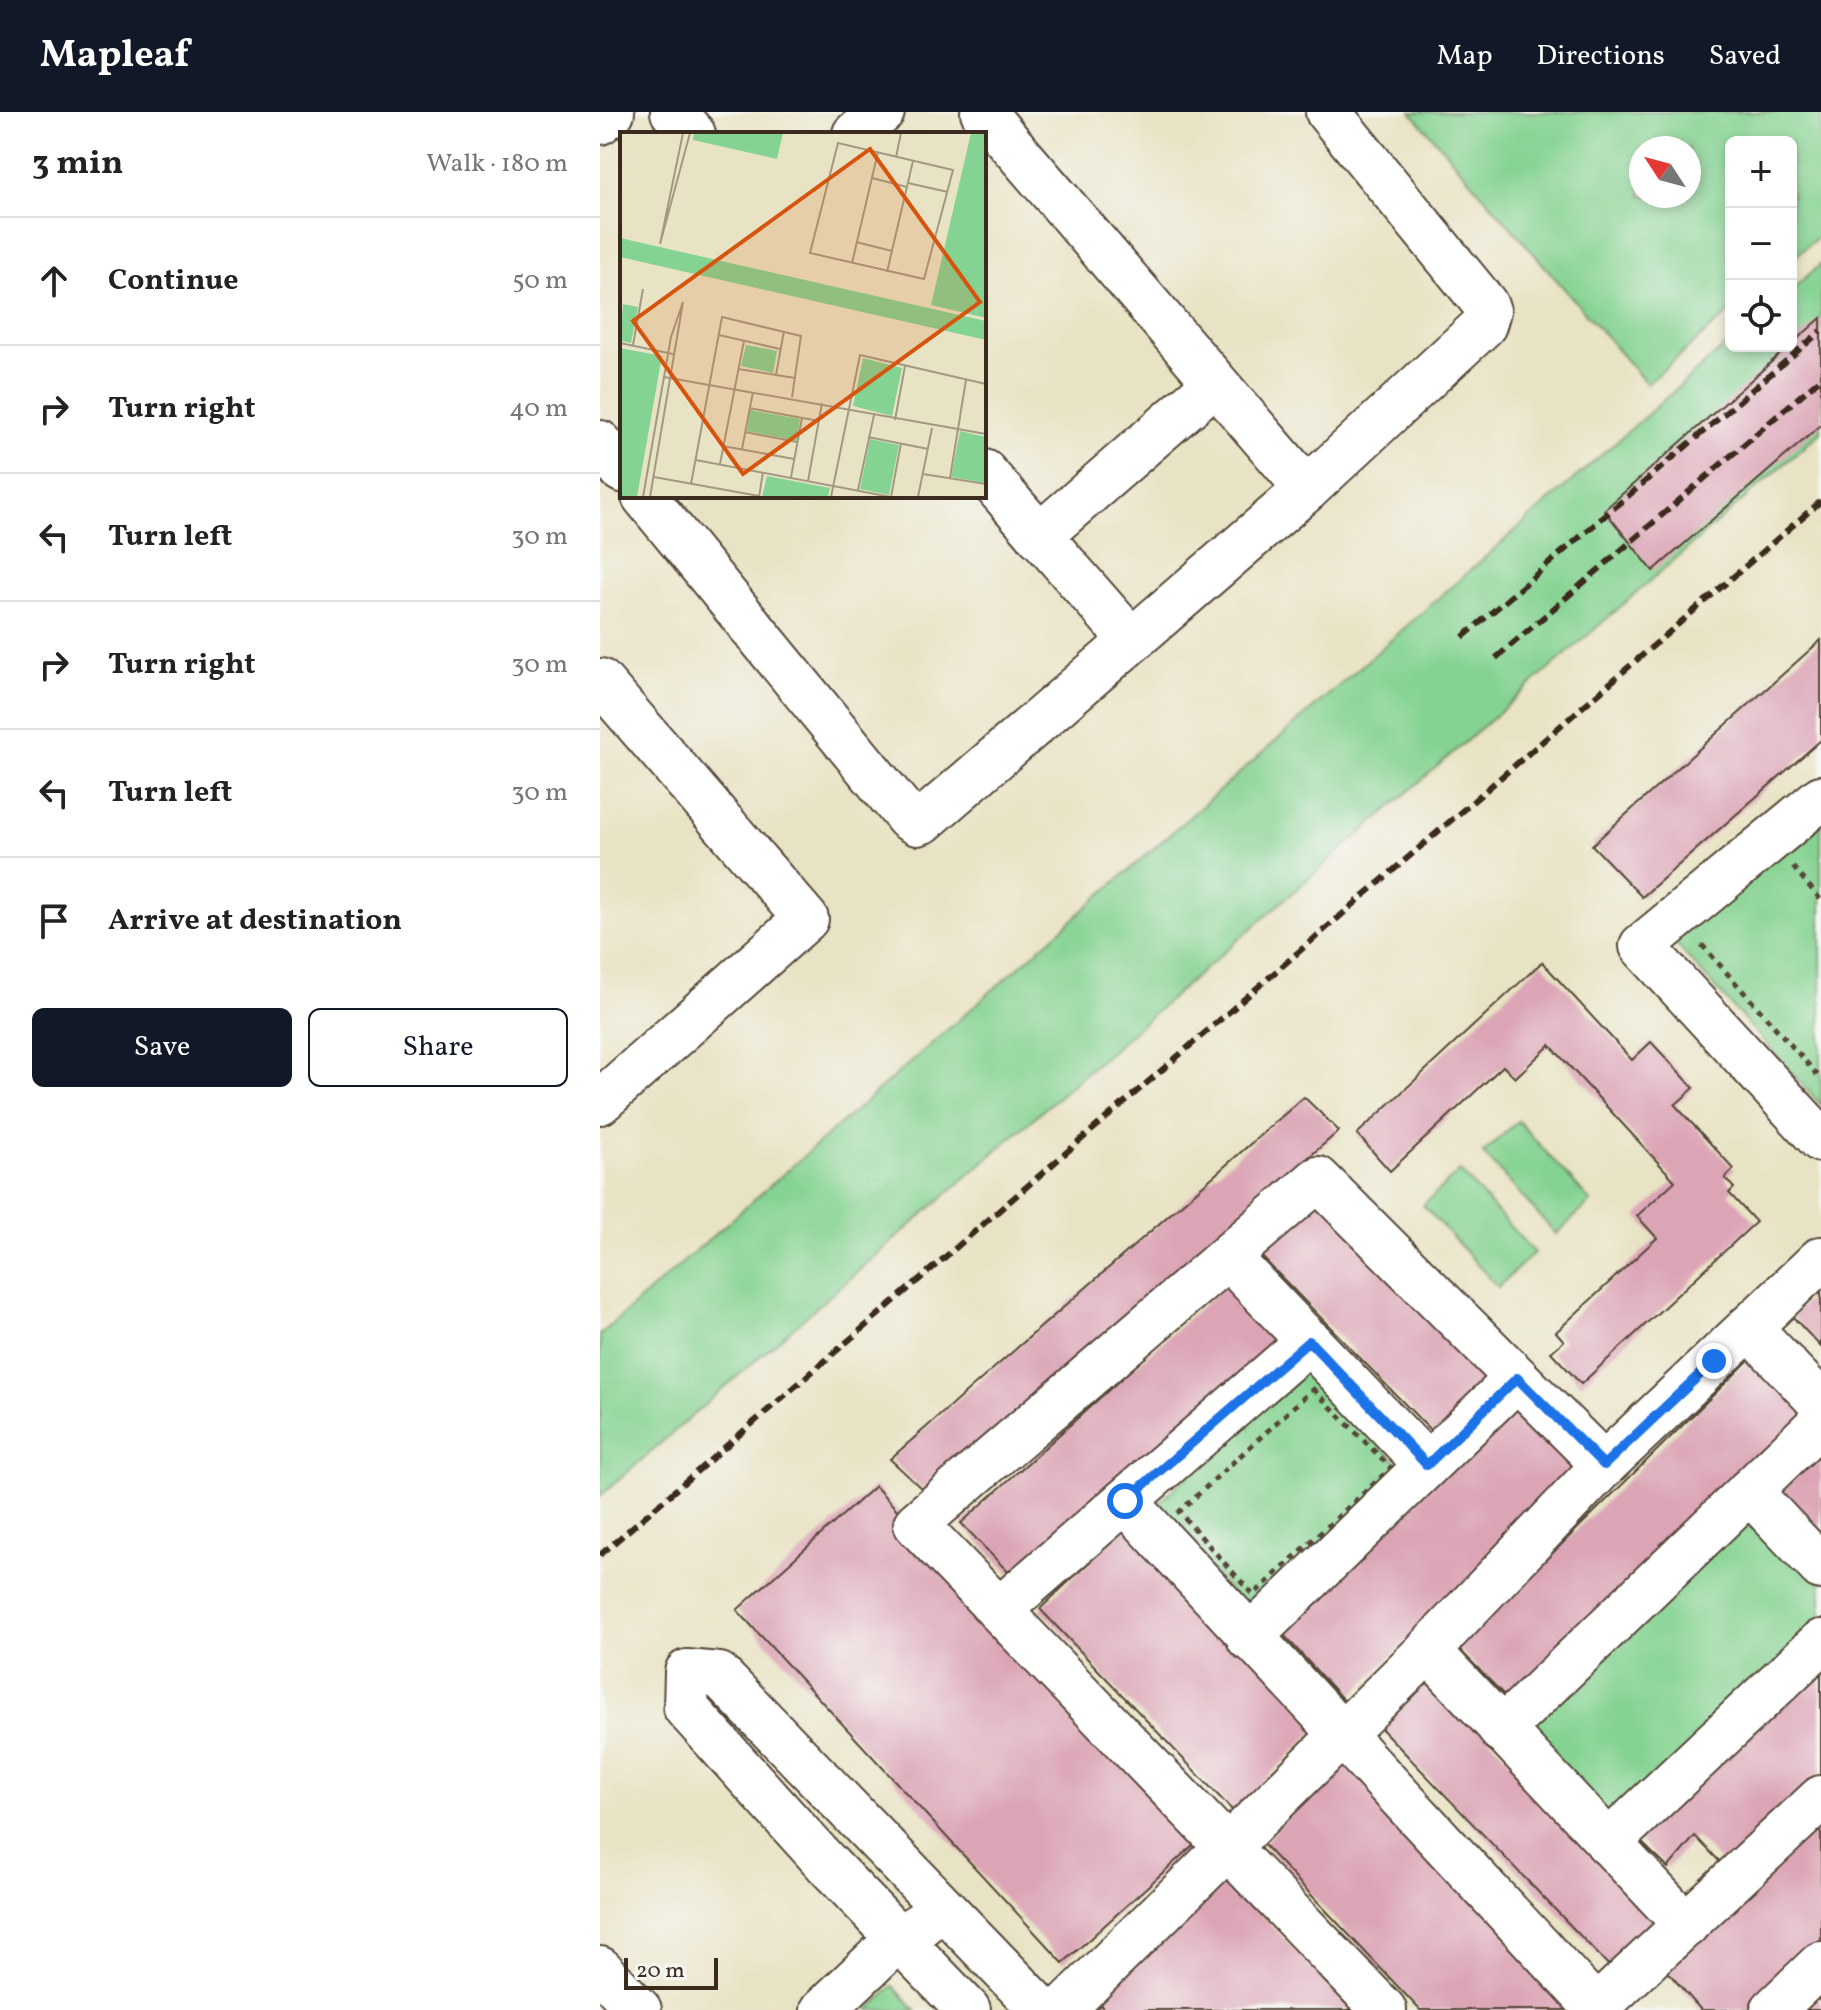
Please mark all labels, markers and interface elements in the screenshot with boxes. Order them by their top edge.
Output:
text: Mapleaf [40,30,189,83]
text: Map [1437,37,1493,76]
text: Directions [1537,37,1665,76]
text: Saved [1709,37,1781,76]
inset map [620,132,986,498]
north arrow [1629,136,1701,208]
map controls [1725,136,1797,352]
button: + [1725,136,1797,208]
text: 3 min [32,141,123,188]
text: Walk · 180 m [426,146,568,182]
button: − [1725,208,1797,280]
icon: ahead [32,259,76,303]
text: Continue [108,260,239,302]
text: 50 m [512,263,568,299]
button: locate [1725,280,1797,352]
icon: right [32,387,76,431]
text: Turn right [108,388,256,430]
text: 40 m [509,391,568,427]
icon: left [32,515,76,559]
text: Turn left [108,516,232,558]
text: 30 m [511,519,568,555]
icon: right [32,643,76,687]
text: Turn right [108,644,256,686]
text: 30 m [511,647,568,683]
icon: left [32,771,76,815]
text: Turn left [108,772,232,814]
text: 30 m [511,775,568,811]
icon: arrive [32,899,76,943]
text: Arrive at destination [108,900,402,942]
button: Save [32,1008,292,1087]
button: Share [308,1008,568,1087]
route end [1696,1343,1732,1379]
route start [1107,1483,1143,1519]
scale bar [624,1954,718,1990]
text: 20 m [636,1956,685,1987]

